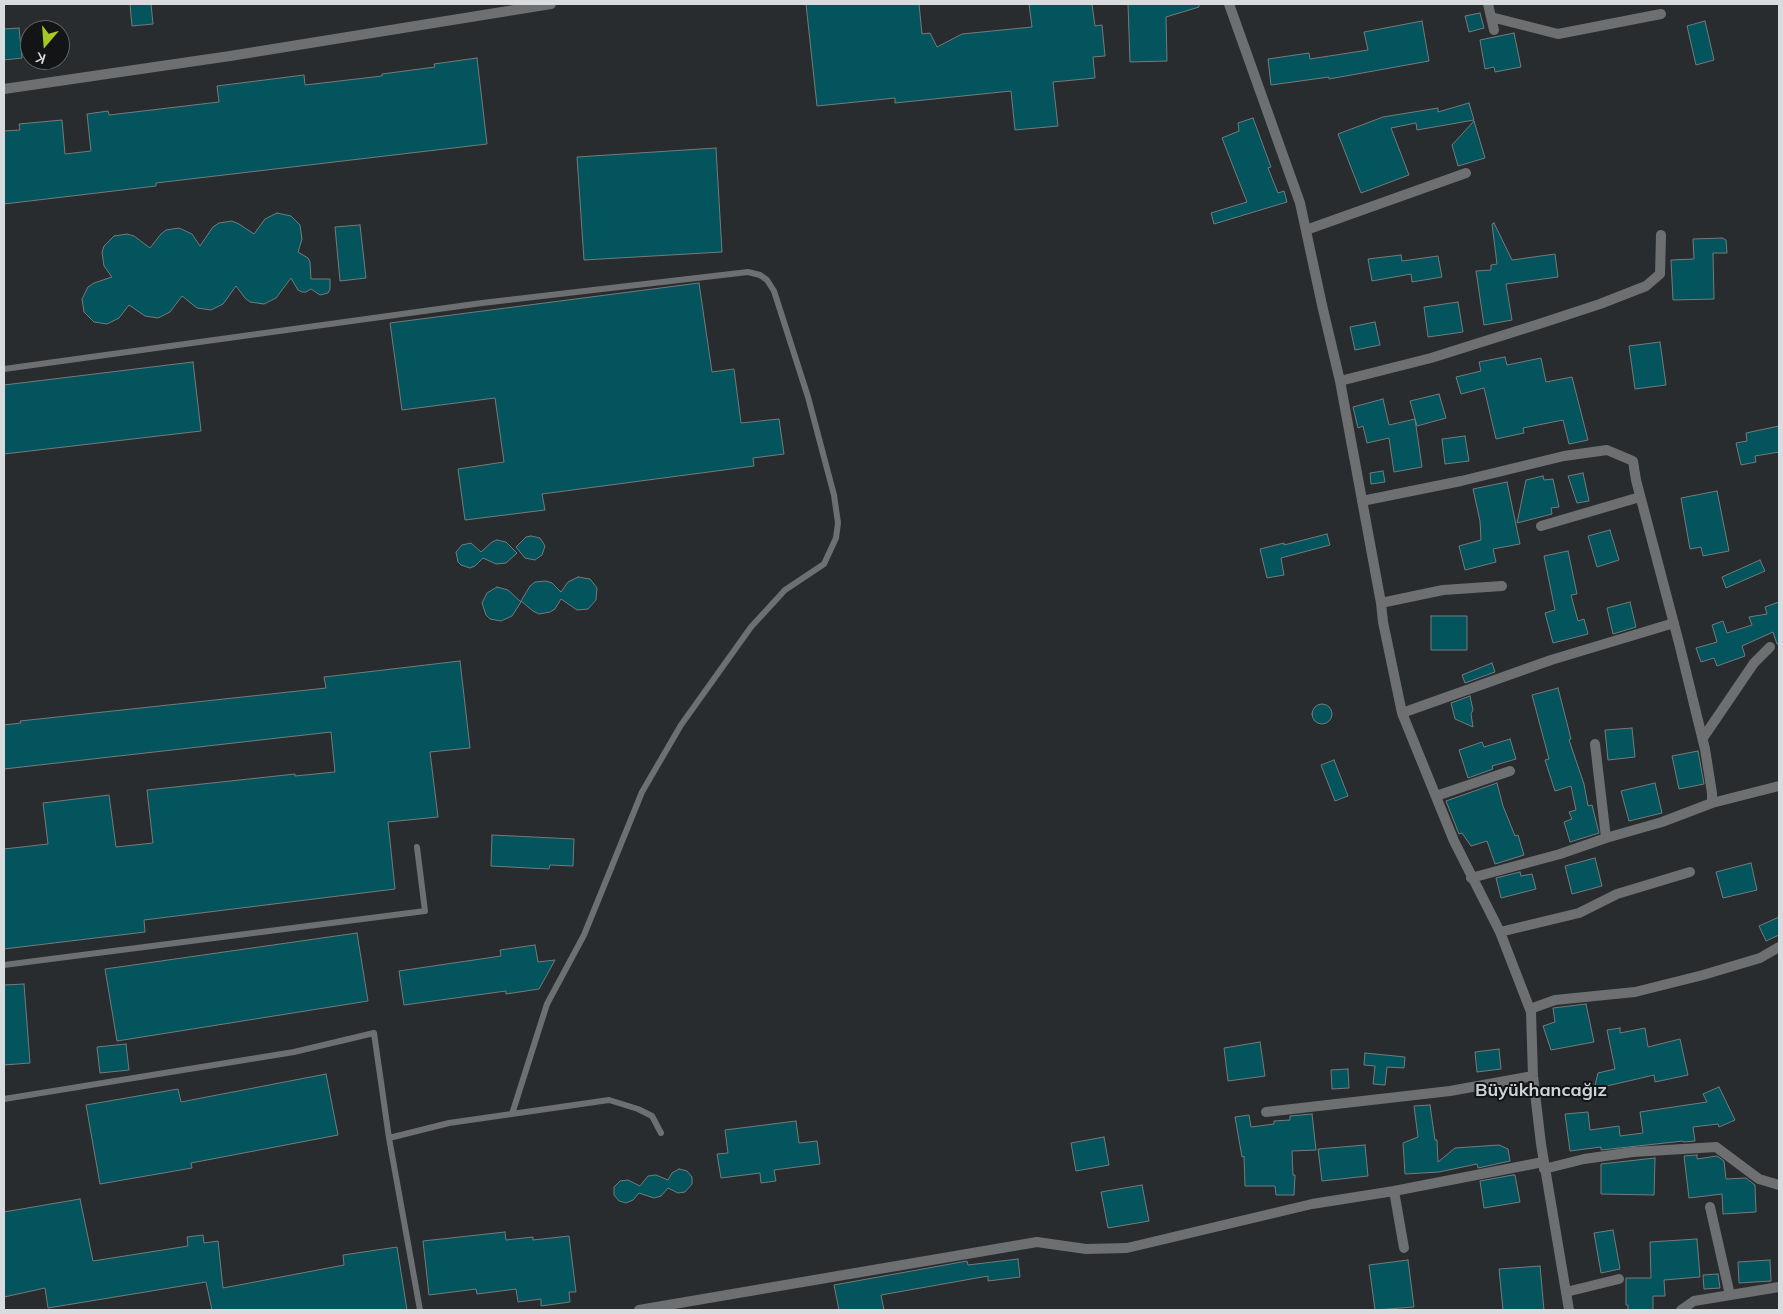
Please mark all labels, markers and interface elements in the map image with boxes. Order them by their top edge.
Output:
north arrow [20,20,70,70]
text: K [33,48,48,68]
district label: Büyükhancağız [1475,1080,1607,1102]

